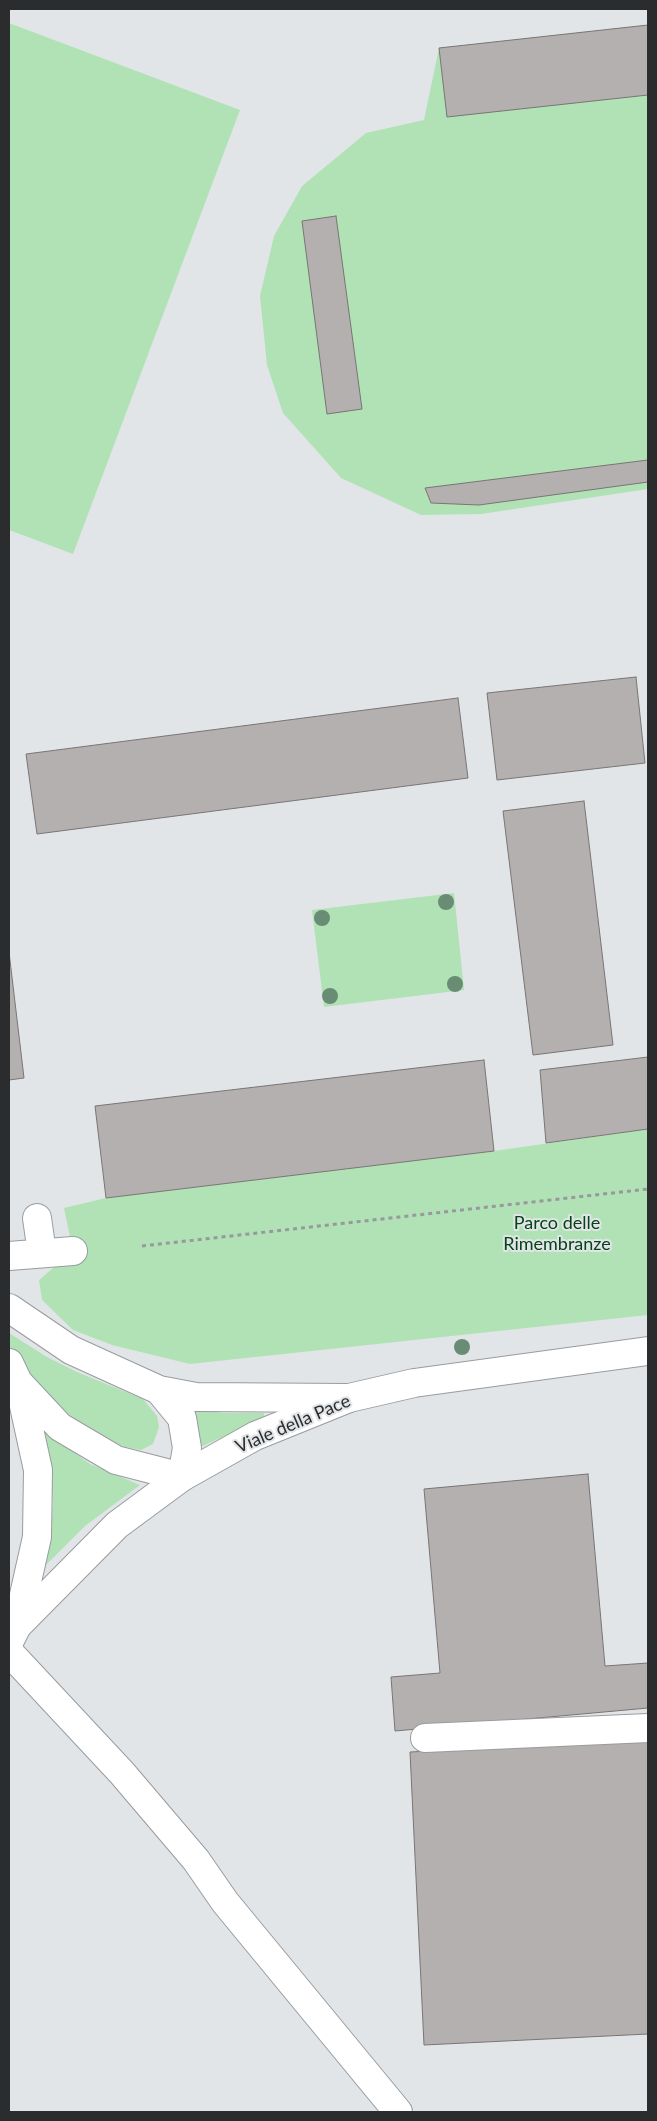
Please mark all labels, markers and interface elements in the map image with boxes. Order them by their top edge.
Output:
park label: Parco delle Rimembranze [503,1212,611,1254]
street label: Viale della Pace [232,1390,354,1458]

